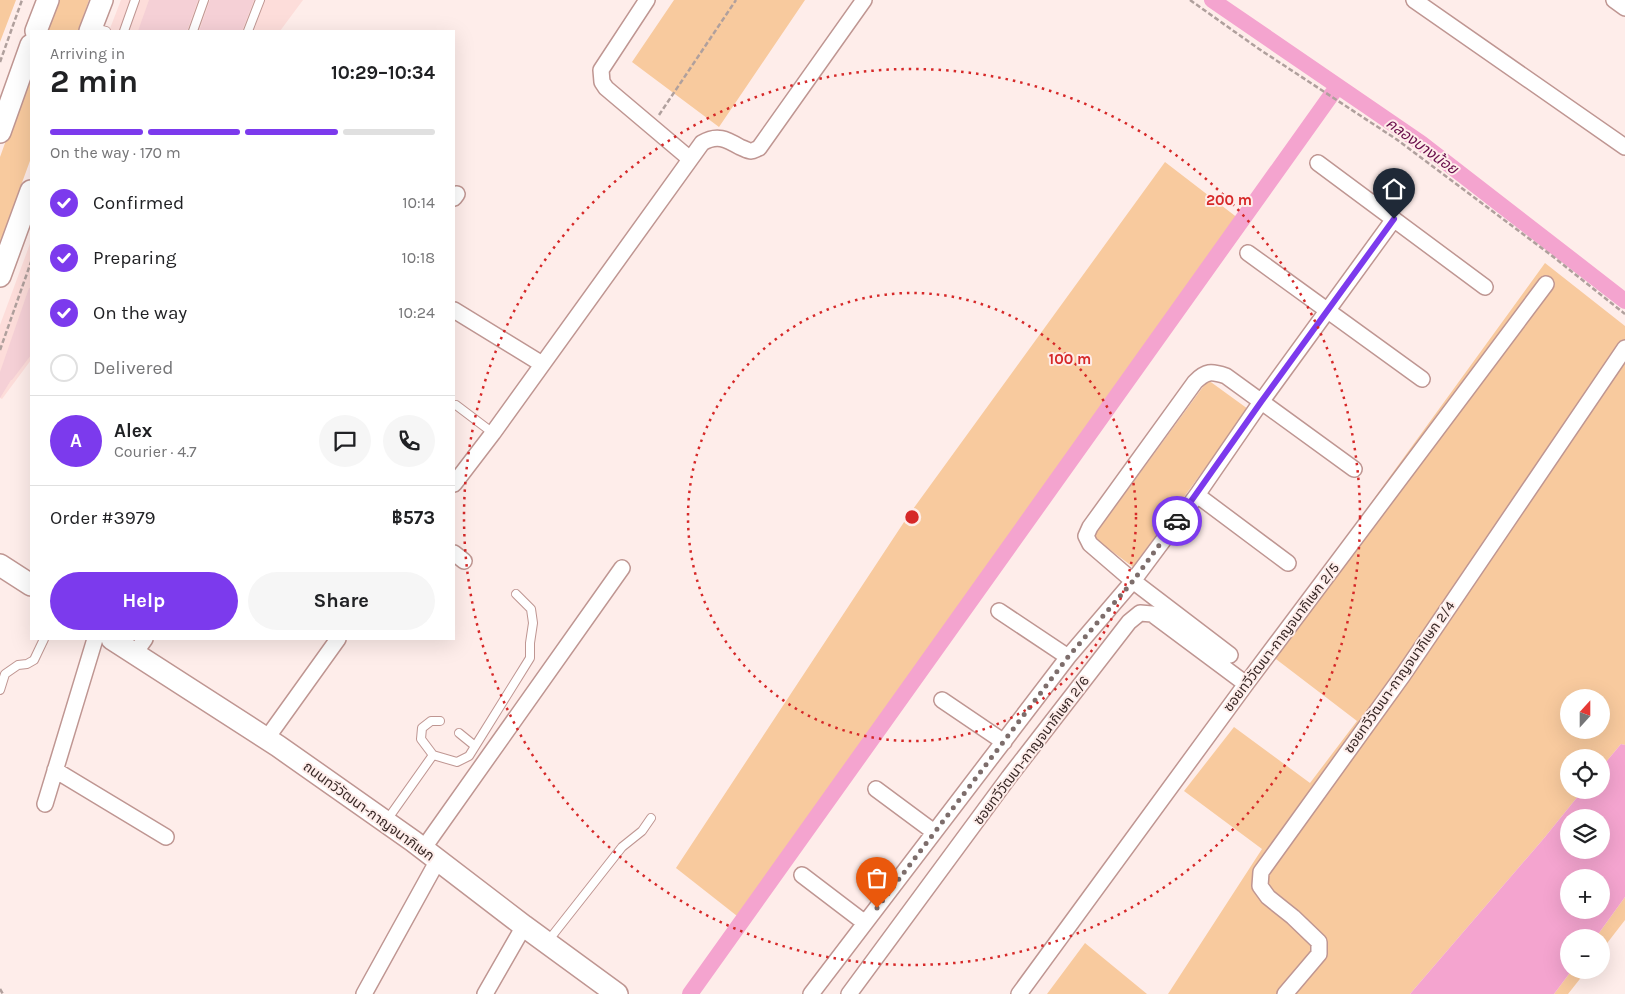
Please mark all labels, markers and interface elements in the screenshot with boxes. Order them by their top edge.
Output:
text: Arriving in [50,44,125,63]
text: 10:29–10:34 [331,62,435,84]
text: 2 min [50,63,138,100]
water label: คลองบางน้อย [1383,114,1462,179]
text: On the way · 170 m [50,143,181,162]
pin [1373,168,1415,219]
icon: home [1380,175,1408,203]
icon: check [50,189,78,217]
text: 200 m [1206,191,1252,209]
text: Confirmed [93,192,184,214]
text: 10:14 [402,193,435,212]
icon: check [50,244,78,272]
text: Preparing [93,247,176,269]
text: 10:18 [401,248,435,267]
icon: check [50,299,78,327]
text: On the way [93,302,187,324]
text: 10:24 [398,303,435,322]
text: 100 m [1049,350,1091,368]
text: Delivered [93,357,173,379]
button: chat [319,415,371,467]
button: phone [383,415,435,467]
text: Alex [114,420,152,442]
text: A [70,430,82,452]
text: Courier · 4.7 [114,442,197,461]
courier [1152,496,1202,546]
text: Order #3979 [50,507,156,529]
text: ฿573 [392,507,435,529]
icon: car [1163,507,1191,535]
centre of rings [903,508,921,526]
street label: ซอยทวีวัฒนา-กาญจนาภิเษก 2/5 [1220,559,1343,715]
button: Help [50,572,238,630]
button: Share [248,572,435,630]
street label: ซอยทวีวัฒนา-กาญจนาภิเษก 2/4 [1340,598,1459,757]
street label: ซอยทวีวัฒนา-กาญจนาภิเษก 2/6 [970,673,1093,828]
north arrow [1560,689,1610,739]
map controls [1560,689,1610,979]
button: locate [1560,749,1610,799]
street label: ถนนทวีวัฒนา-กาญจนาภิเษก [300,758,438,865]
button: layers [1560,809,1610,859]
pin [856,857,898,908]
icon: bag [863,864,891,892]
button: + [1560,869,1610,919]
button: − [1560,929,1610,979]

